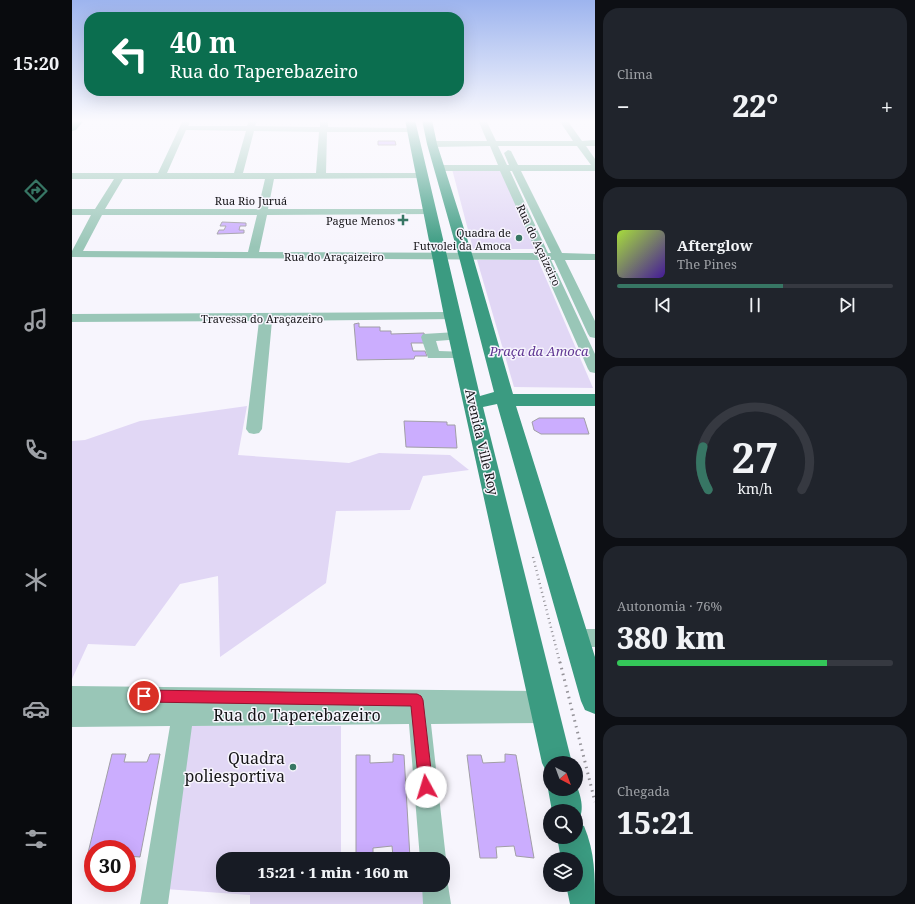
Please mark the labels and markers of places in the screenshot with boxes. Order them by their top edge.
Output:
place label: Pague Menos [326,213,395,228]
marker: Pague Menos [398,215,408,225]
place label: Quadra de Futvolei da Amoca [413,225,511,253]
marker: Quadra de Futvolei da Amoca [514,233,524,243]
pin [127,679,161,713]
place label: Quadra poliesportiva [184,747,285,787]
marker: Quadra poliesportiva [288,762,298,772]

